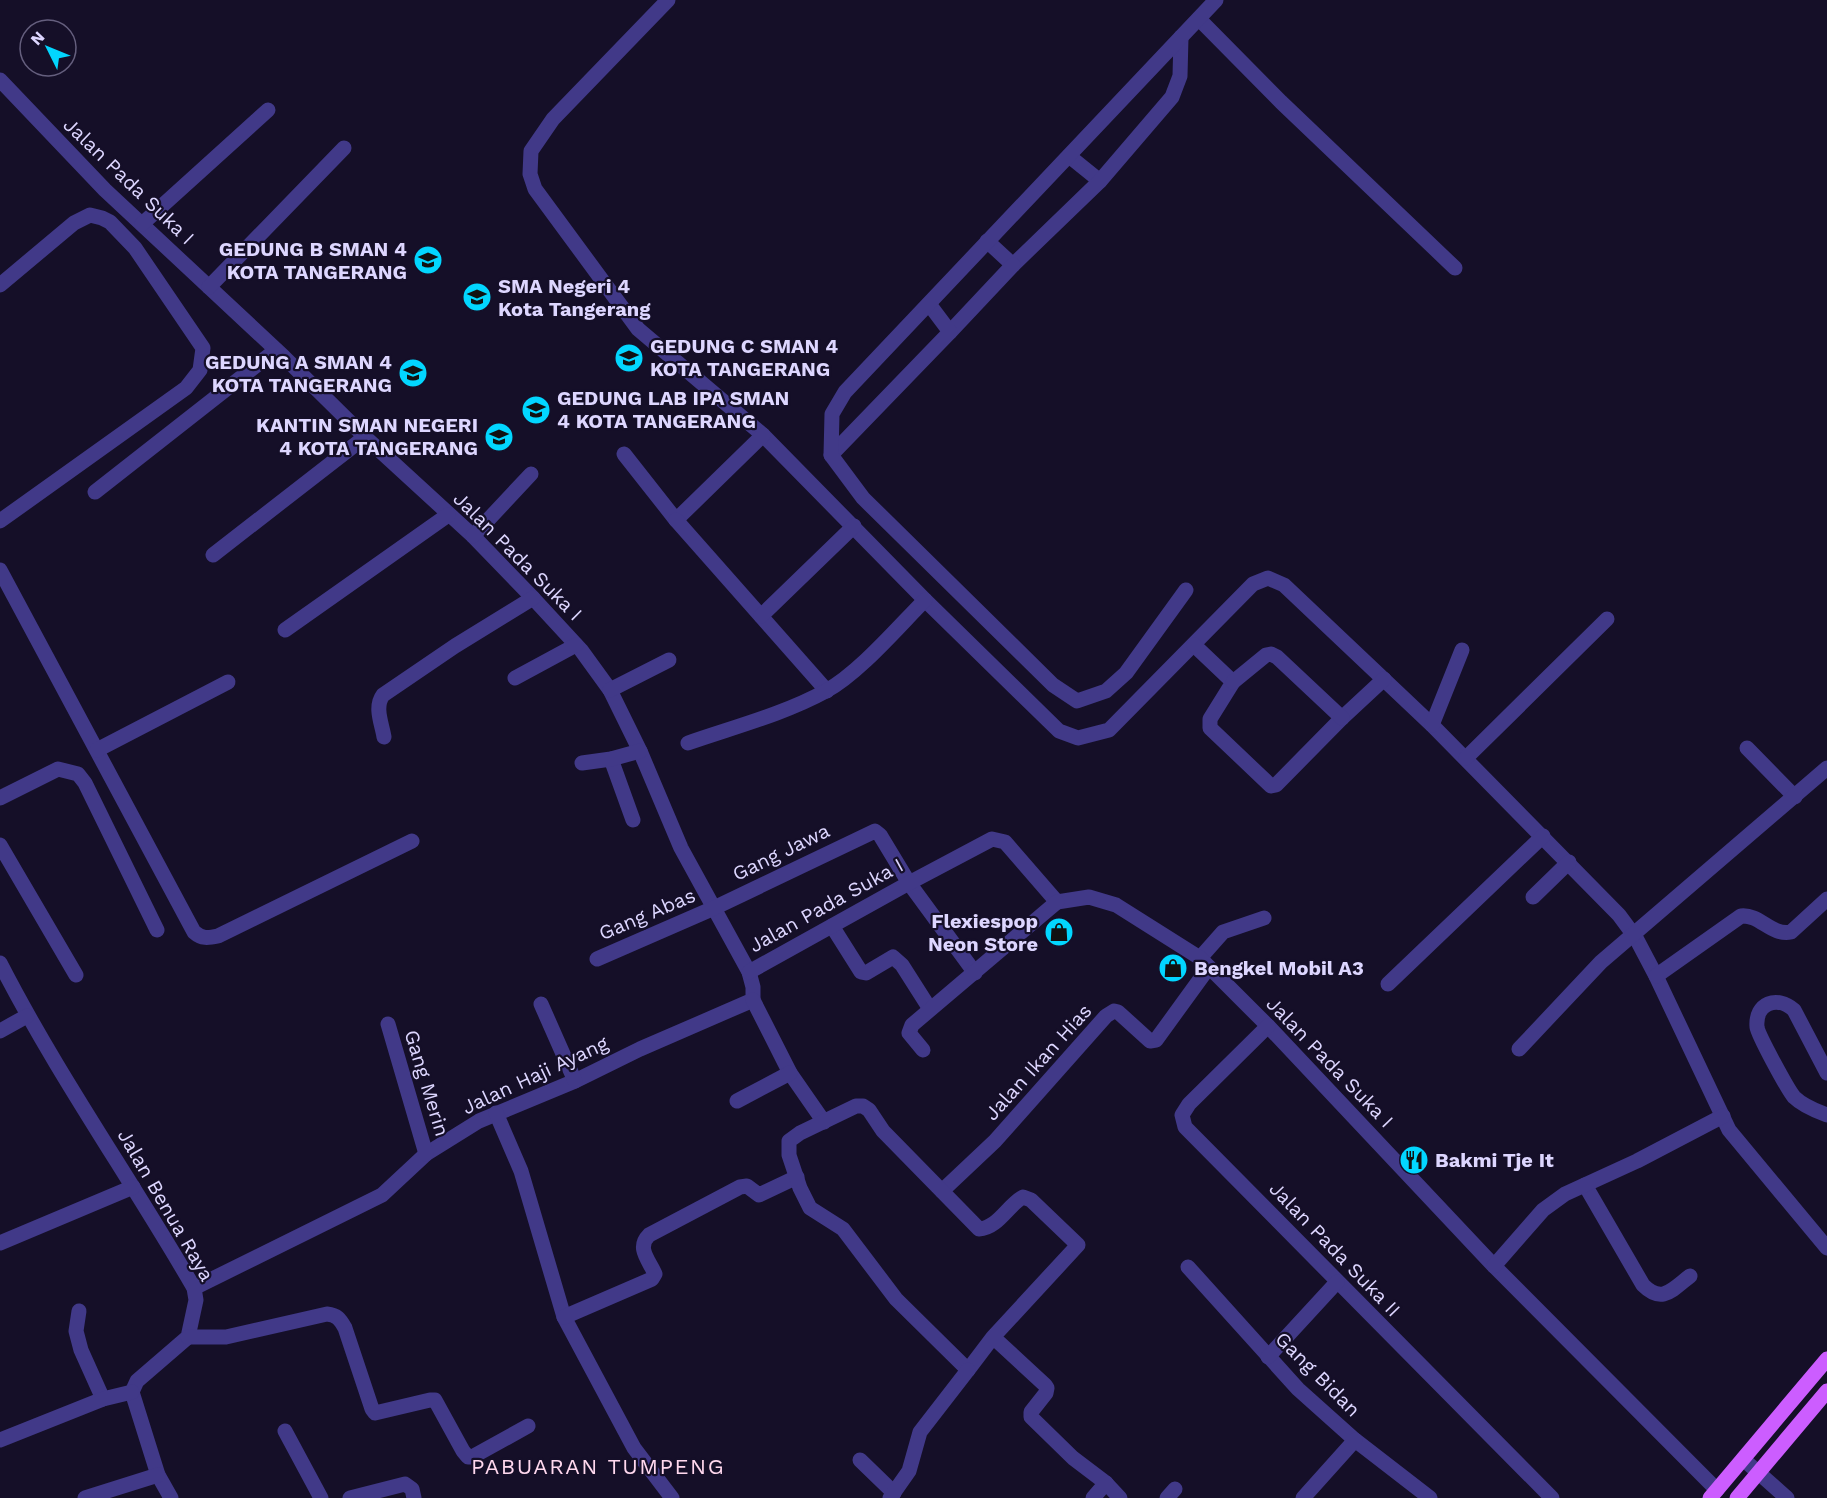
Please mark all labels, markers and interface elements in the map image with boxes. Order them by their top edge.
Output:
north arrow [18,18,78,78]
text: N [26,27,48,49]
street label: Jalan Pada Suka I [59,112,199,250]
place label: GEDUNG B SMAN 4 KOTA TANGERANG [219,237,407,284]
school or university icon: GEDUNG B SMAN 4 KOTA TANGERANG [412,244,444,276]
place label: SMA Negeri 4 Kota Tangerang [498,274,651,321]
school or university icon: SMA Negeri 4 Kota Tangerang [461,281,493,313]
place label: GEDUNG C SMAN 4 KOTA TANGERANG [650,334,838,381]
school or university icon: GEDUNG C SMAN 4 KOTA TANGERANG [613,342,645,374]
place label: GEDUNG A SMAN 4 KOTA TANGERANG [205,350,392,397]
school or university icon: GEDUNG A SMAN 4 KOTA TANGERANG [397,357,429,389]
place label: GEDUNG LAB IPA SMAN 4 KOTA TANGERANG [557,386,789,433]
school or university icon: GEDUNG LAB IPA SMAN 4 KOTA TANGERANG [520,394,552,426]
place label: KANTIN SMAN NEGERI 4 KOTA TANGERANG [256,413,478,460]
school or university icon: KANTIN SMAN NEGERI 4 KOTA TANGERANG [483,421,515,453]
street label: Jalan Pada Suka I [449,487,587,625]
street label: Gang Jawa [729,818,833,886]
street label: Jalan Pada Suka I [745,853,907,957]
street label: Gang Abas [595,883,699,945]
place label: Flexiespop Neon Store [928,909,1038,956]
shop icon: Flexiespop Neon Store [1043,916,1075,948]
shop icon: Bengkel Mobil A3 [1157,952,1189,984]
place label: Bengkel Mobil A3 [1194,956,1364,980]
street label: Jalan Pada Suka I [1261,992,1399,1132]
street label: Jalan Ikan Hias [979,999,1097,1125]
street label: Gang Merin [399,1027,455,1139]
street label: Jalan Haji Ayang [458,1031,612,1119]
street label: Jalan Benua Raya [113,1125,219,1285]
restaurant icon: Bakmi Tje It [1398,1144,1430,1176]
place label: Bakmi Tje It [1435,1148,1554,1172]
street label: Jalan Pada Suka II [1264,1177,1406,1321]
street label: Gang Bidan [1271,1327,1365,1421]
district label: PABUARAN TUMPENG [471,1454,725,1479]

